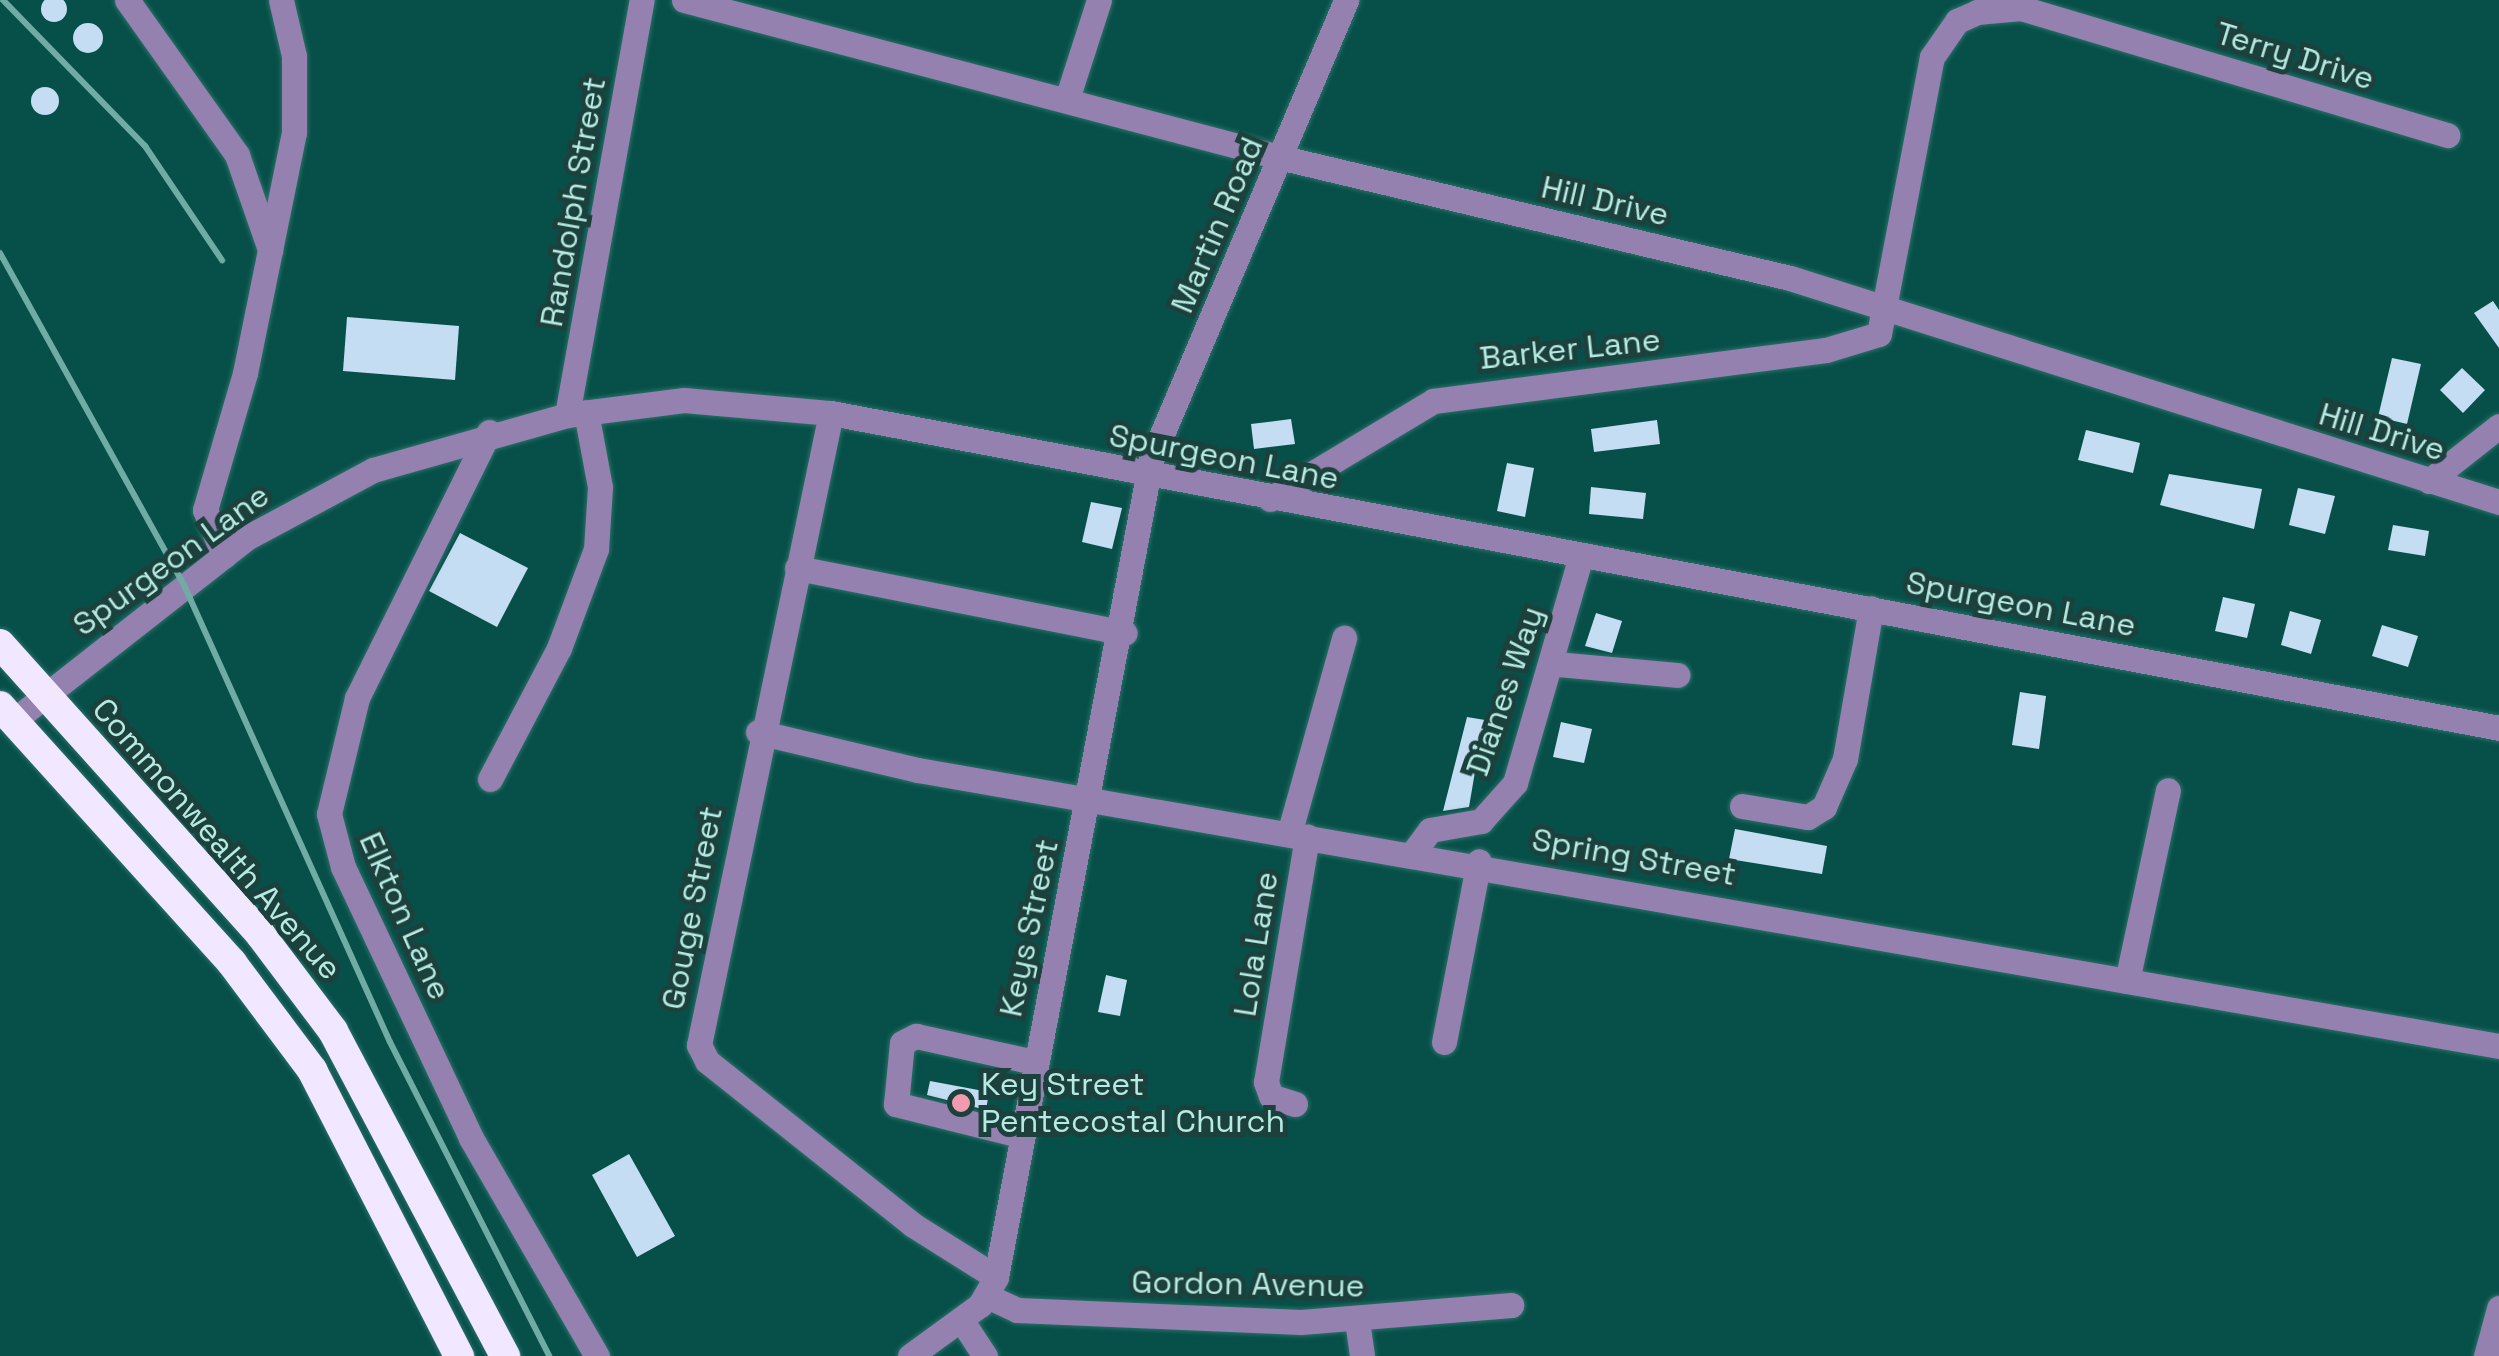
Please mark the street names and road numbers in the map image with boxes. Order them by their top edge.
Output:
street label: Terry Drive [2211,14,2379,98]
street label: Randolph Street [532,74,614,330]
street label: Martin Road [1163,131,1271,319]
street label: Hill Drive [1538,168,1672,234]
street label: Barker Lane [1478,320,1662,378]
street label: Hill Drive [2315,395,2449,469]
street label: Spurgeon Lane [1106,416,1342,498]
street label: Spurgeon Lane [66,476,276,644]
street label: Spurgeon Lane [1903,563,2139,645]
street label: Dianes Way [1458,601,1552,781]
street label: Commonwealth Avenue [84,690,350,988]
street label: Gouge Street [653,803,731,1013]
street label: Spring Street [1529,820,1739,894]
street label: Elkton Lane [351,826,459,1006]
street label: Keys Street [991,836,1067,1020]
street label: Lola Lane [1226,869,1286,1019]
street label: Gordon Avenue [1131,1263,1365,1305]

